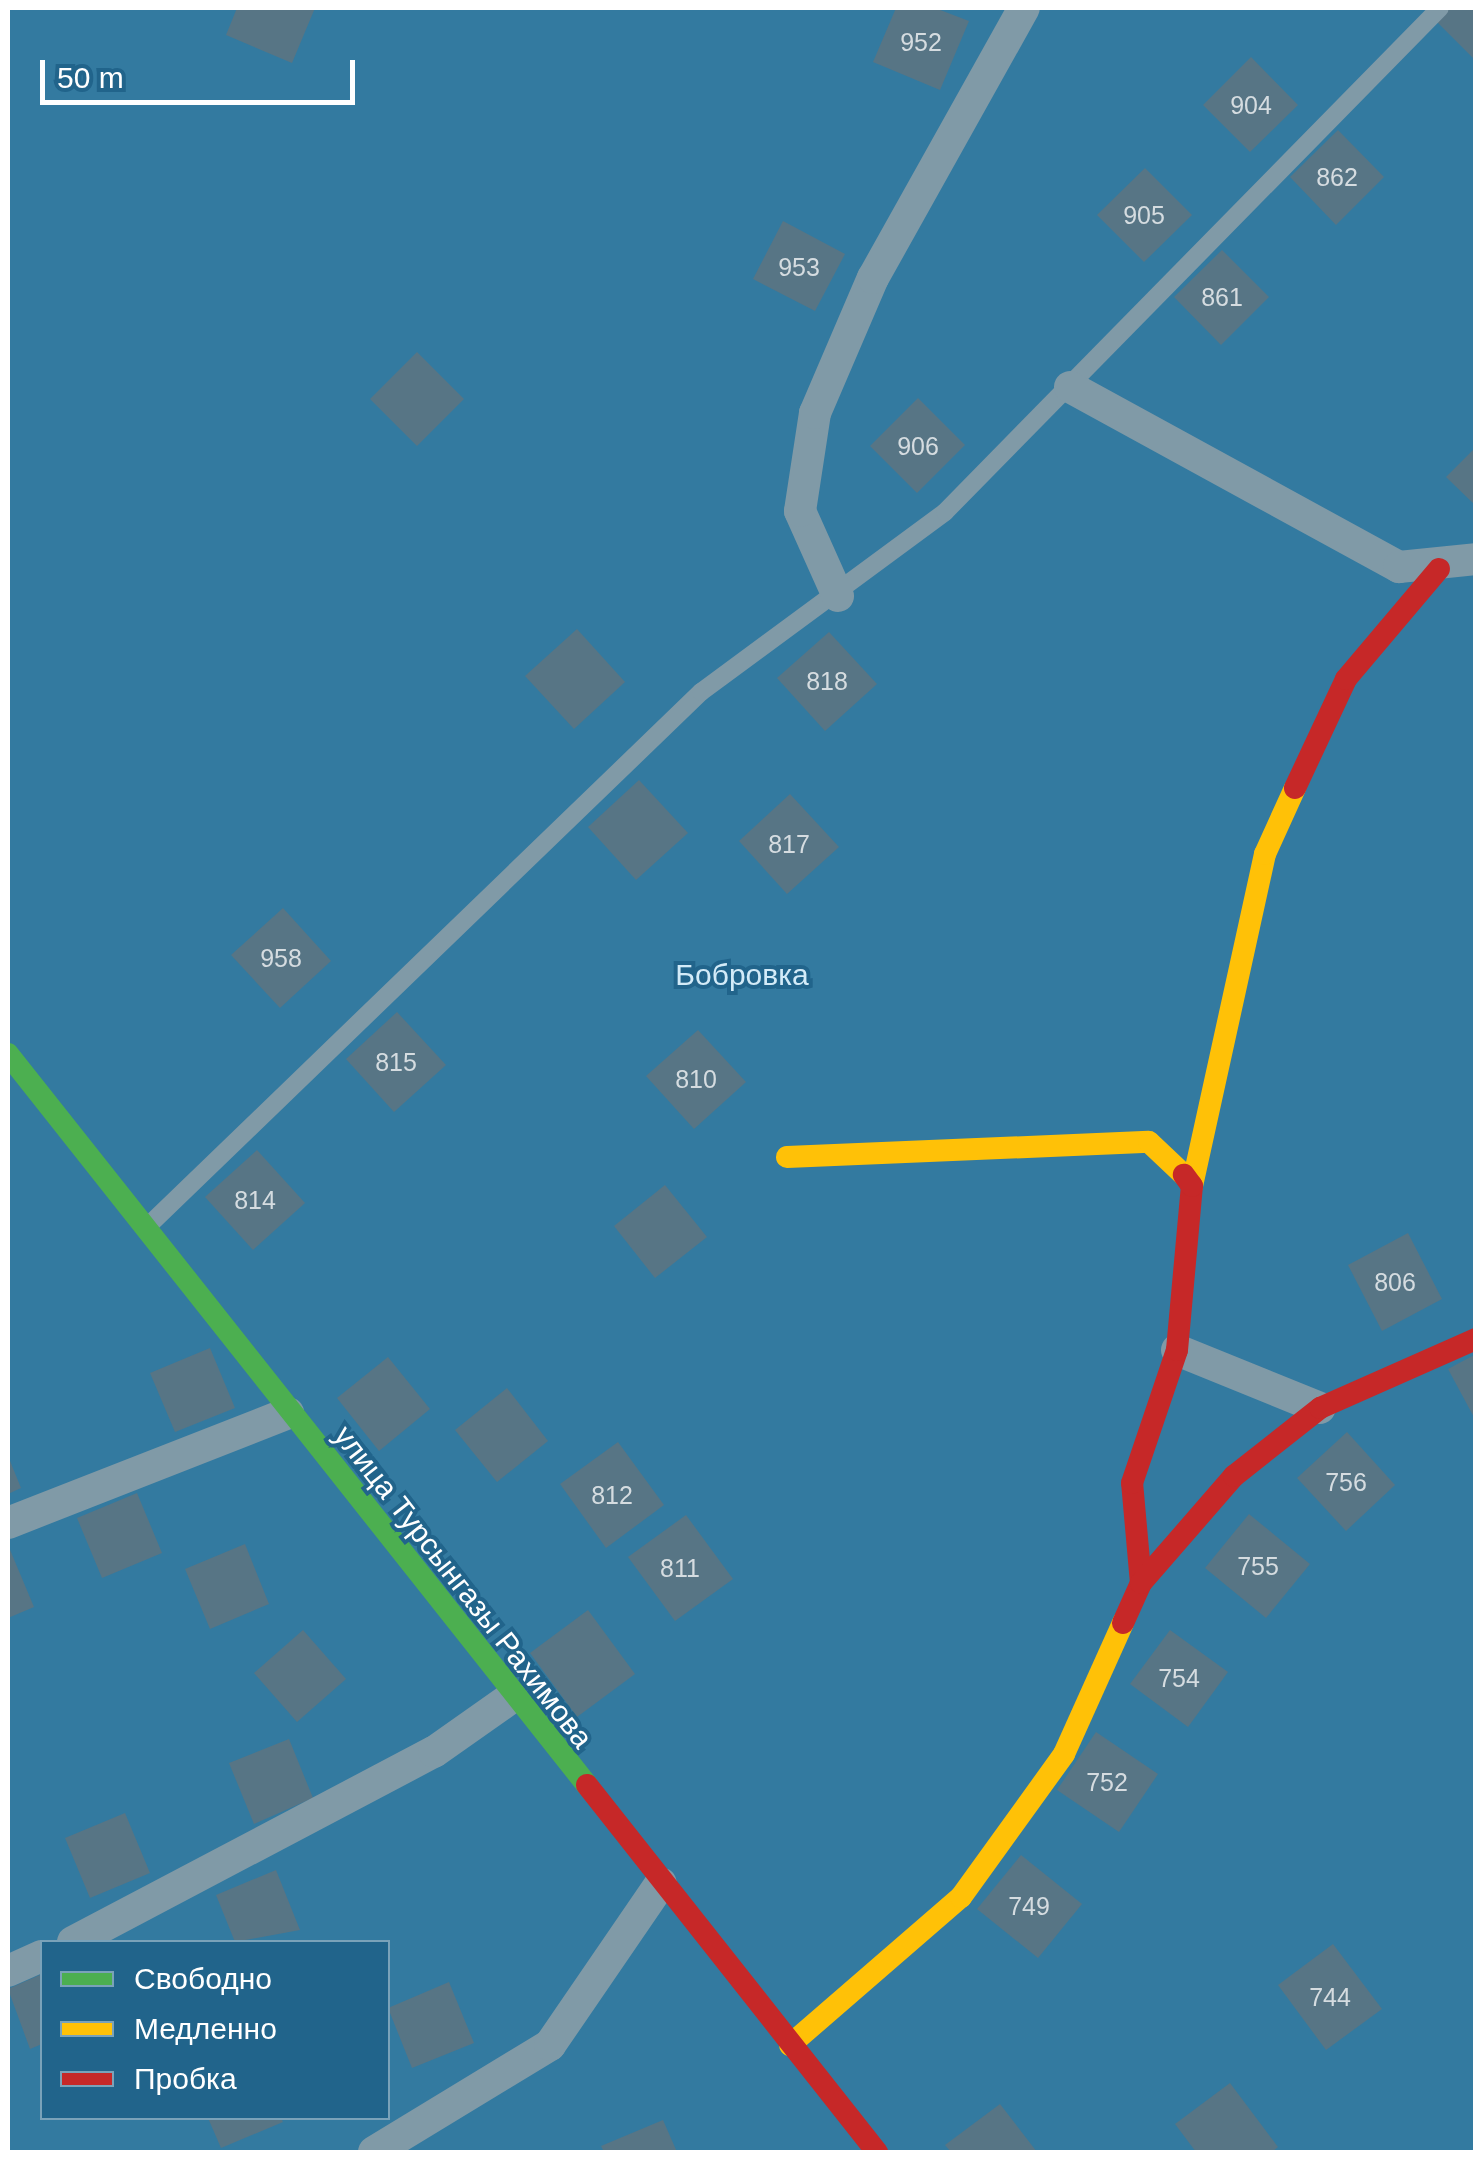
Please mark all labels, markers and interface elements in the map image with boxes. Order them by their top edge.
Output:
house number: 952 [900,27,942,57]
scale bar [45,40,360,102]
text: 50 m [57,61,124,94]
house number: 904 [1230,90,1272,120]
house number: 862 [1316,162,1358,192]
house number: 905 [1123,200,1165,230]
house number: 953 [778,252,820,282]
house number: 861 [1201,282,1243,312]
house number: 906 [897,431,939,461]
house number: 818 [806,666,848,696]
house number: 817 [768,829,810,859]
house number: 958 [260,943,302,973]
park label: Бобровка [675,957,809,993]
house number: 815 [375,1047,417,1077]
house number: 810 [675,1064,717,1094]
house number: 814 [234,1185,276,1215]
house number: 806 [1374,1267,1416,1297]
street label: улица Турсынгазы Рахимова [326,1419,600,1755]
house number: 756 [1325,1467,1367,1497]
house number: 812 [591,1480,633,1510]
house number: 755 [1237,1551,1279,1581]
house number: 811 [660,1553,700,1583]
house number: 754 [1158,1663,1200,1693]
house number: 752 [1086,1767,1128,1797]
house number: 749 [1008,1891,1050,1921]
legend [40,1940,390,2120]
text: Свободно [134,1962,272,1995]
house number: 744 [1309,1982,1351,2012]
text: Медленно [134,2012,277,2045]
text: Пробка [134,2062,237,2095]

